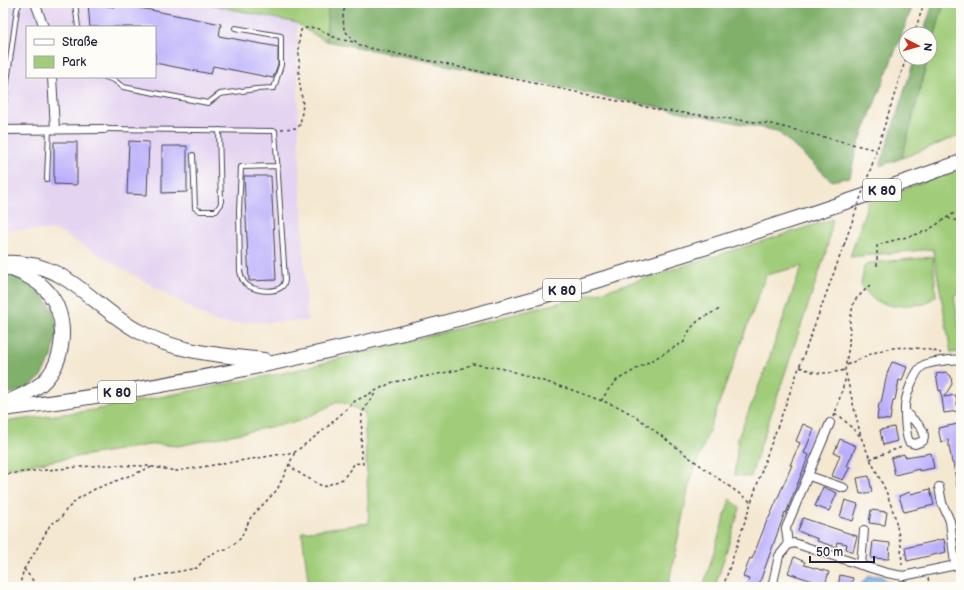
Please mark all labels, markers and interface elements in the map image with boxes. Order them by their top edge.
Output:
legend [26,26,156,78]
north arrow [898,26,938,66]
text: Straße [62,35,98,50]
text: N [921,42,934,52]
text: Park [62,55,86,70]
road number: K 80 [863,179,901,201]
road number: K 80 [543,279,581,301]
road number: K 80 [98,381,136,403]
scale bar [810,538,874,564]
text: 50 m [816,545,843,560]

